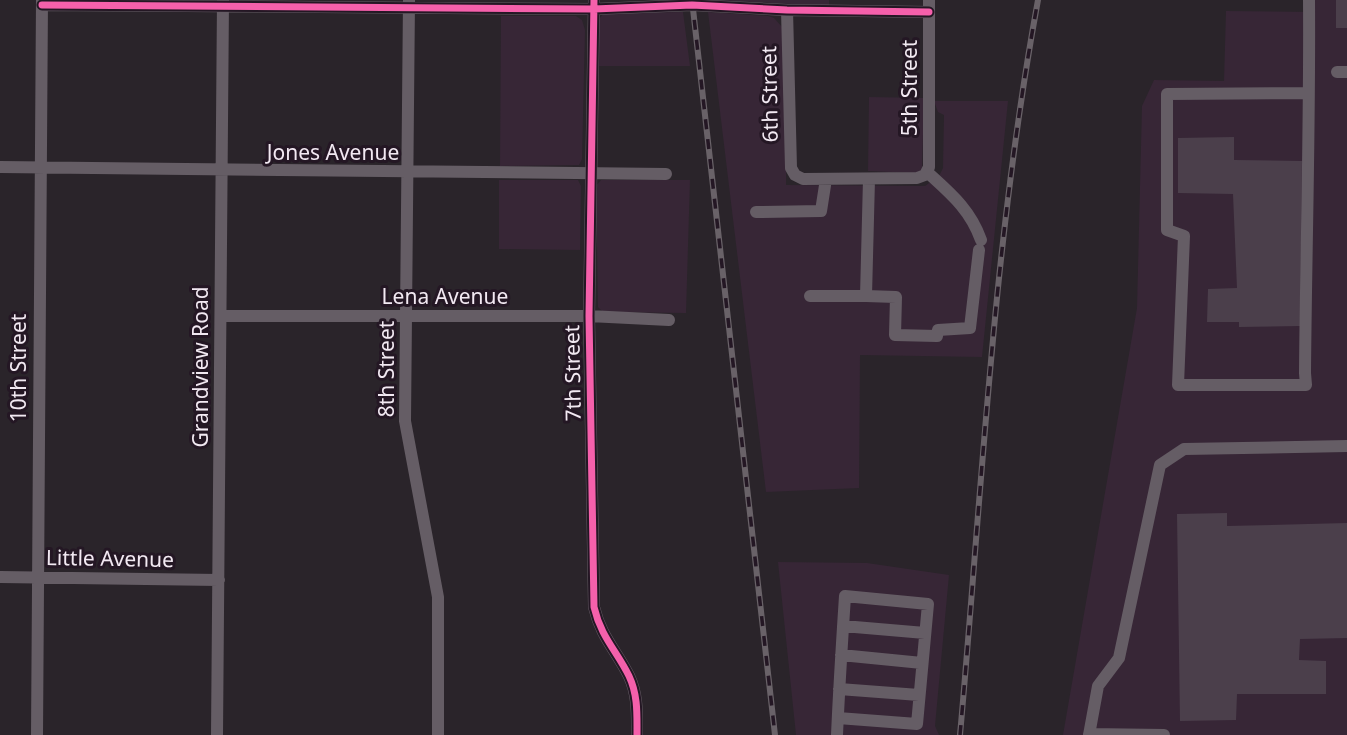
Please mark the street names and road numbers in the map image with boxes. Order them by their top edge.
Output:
street label: 5th Street [895,39,923,136]
street label: 6th Street [754,45,784,143]
street label: Jones Avenue [265,138,399,166]
street label: Lena Avenue [382,282,508,310]
street label: Grandview Road [186,286,214,448]
street label: 10th Street [4,313,32,422]
street label: 8th Street [372,320,400,417]
street label: 7th Street [557,324,587,422]
street label: Little Avenue [46,543,174,573]

